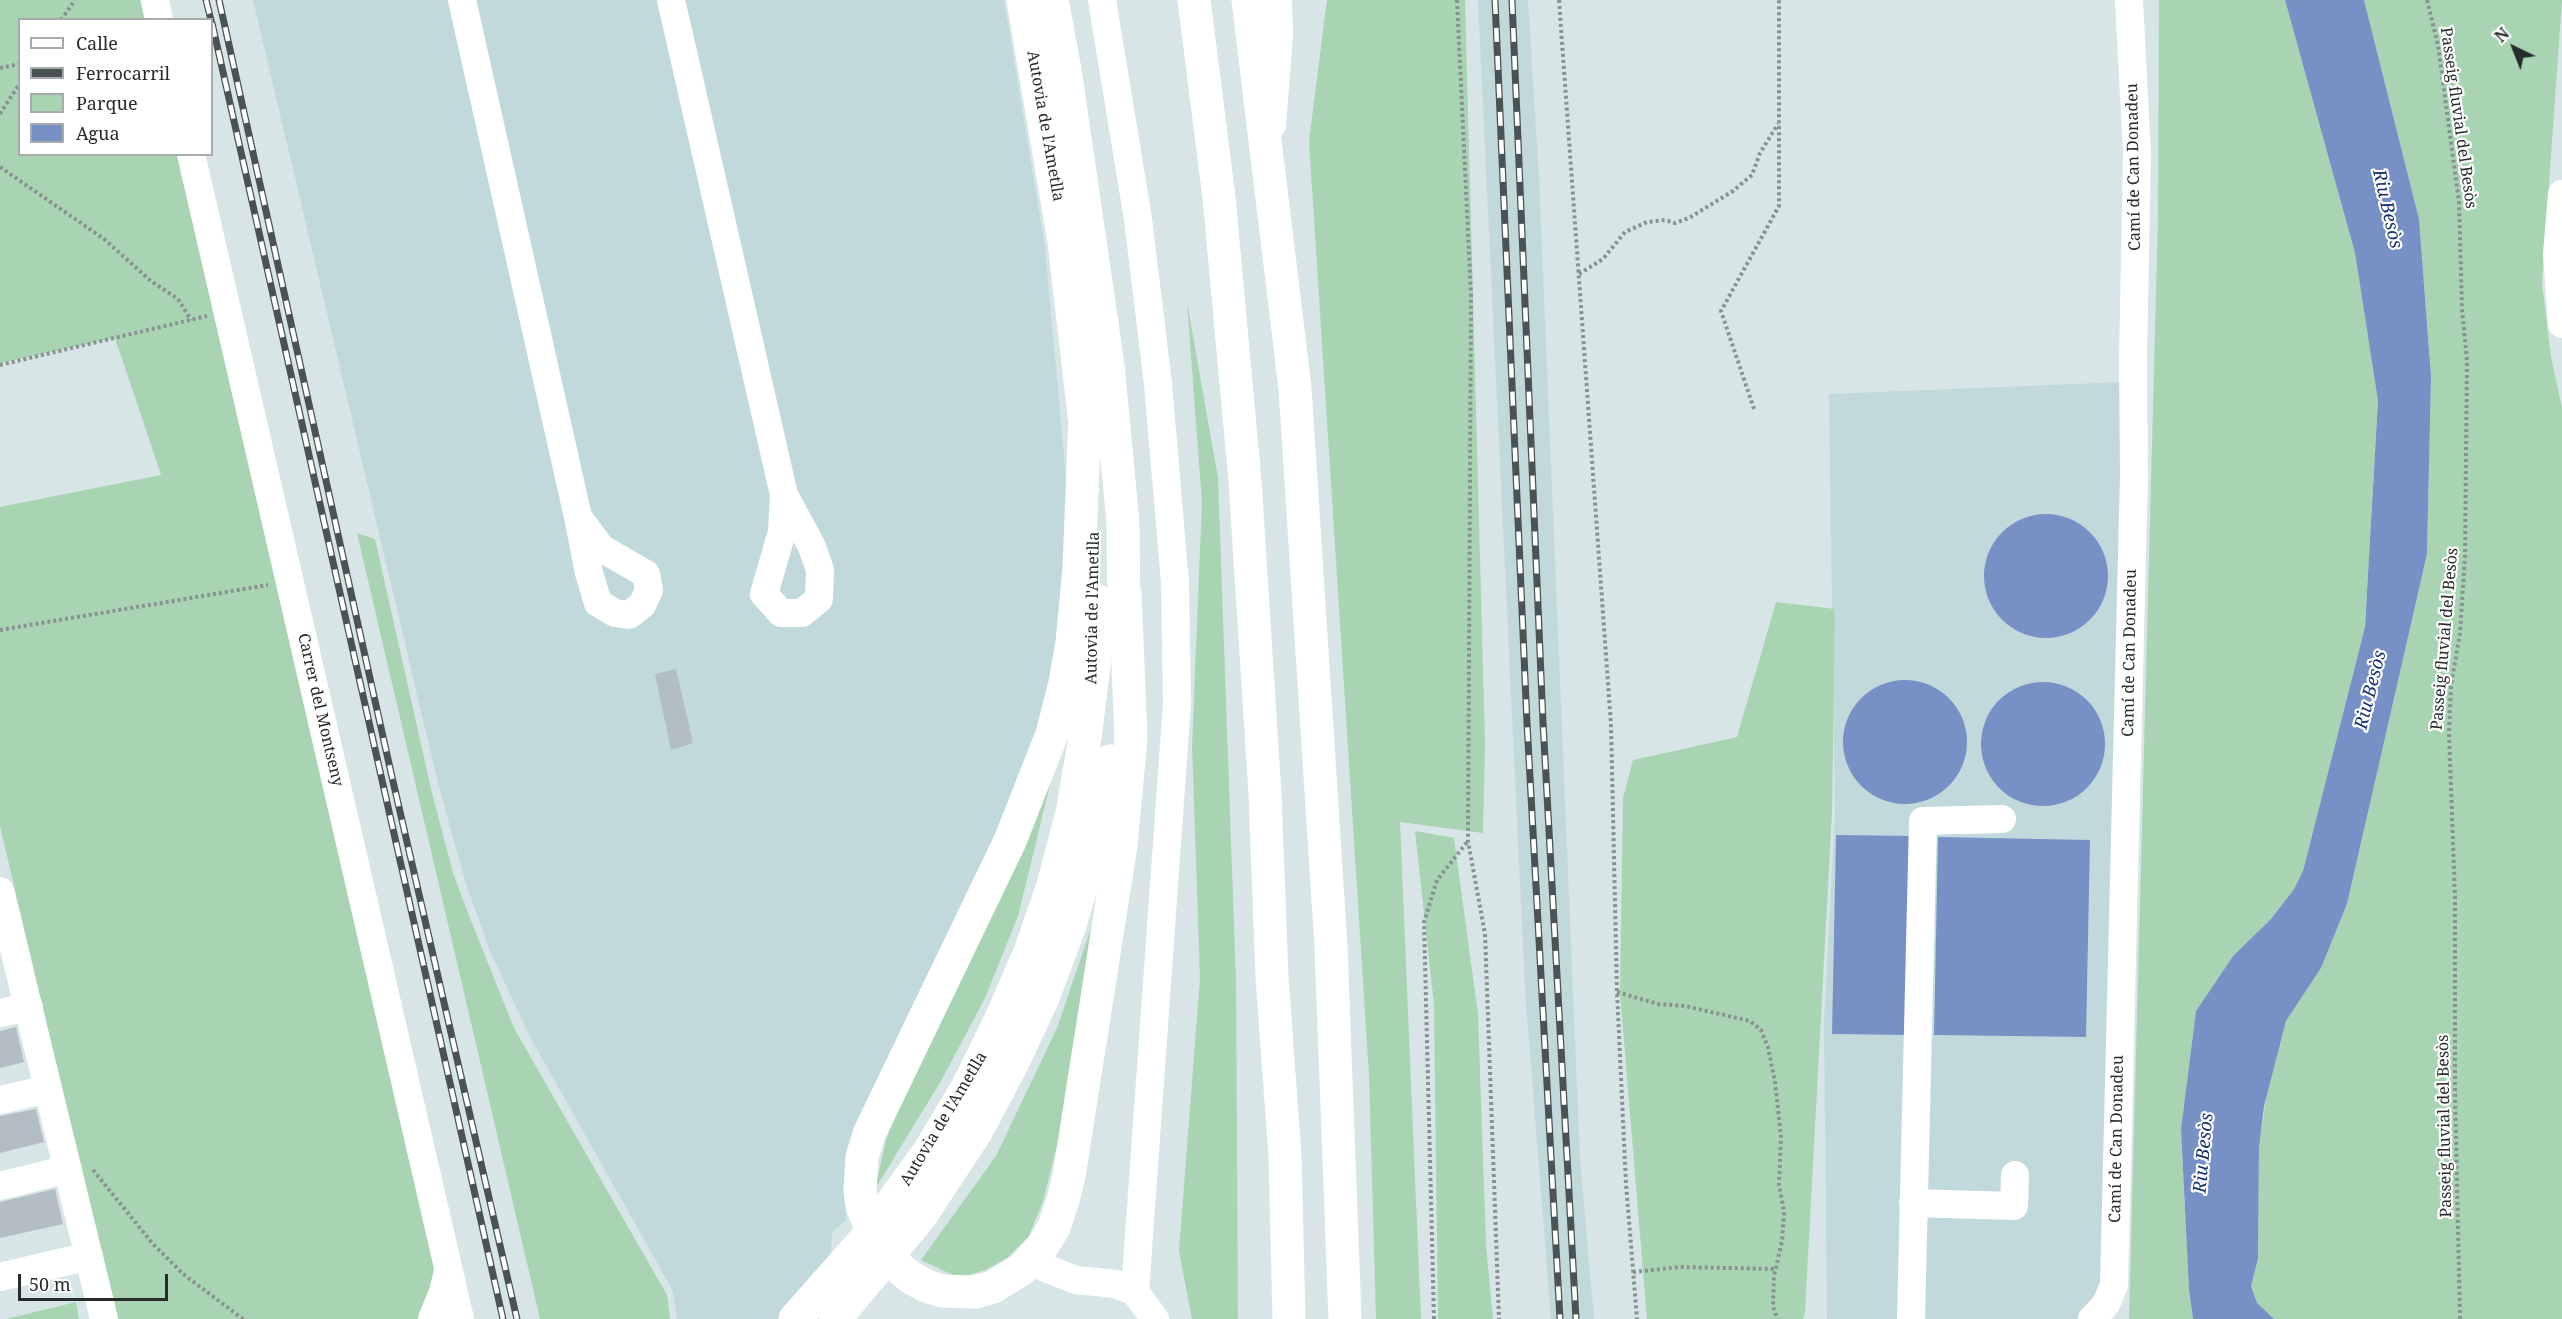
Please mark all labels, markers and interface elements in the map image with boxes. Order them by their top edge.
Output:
legend [18,18,213,156]
north arrow [2484,18,2544,78]
text: N [2490,22,2514,47]
street label: Passeig fluvial del Besòs [2436,26,2480,210]
text: Calle [76,31,118,55]
street label: Autovia de l'Ametlla [1022,49,1068,203]
text: Ferrocarril [76,61,170,85]
street label: Camí de Can Donadeu [2123,83,2145,251]
text: Parque [76,91,138,115]
text: Agua [76,121,120,145]
water label: Riu Besòs [2367,167,2407,251]
street label: Autovia de l'Ametlla [1082,531,1104,685]
street label: Passeig fluvial del Besòs [2427,547,2463,731]
street label: Camí de Can Donadeu [2119,569,2141,737]
street label: Carrer del Montseny [293,632,347,788]
water label: Riu Besòs [2351,648,2391,732]
street label: Passeig fluvial del Besòs [2434,1034,2456,1218]
street label: Autovia de l'Ametlla [896,1049,992,1189]
street label: Camí de Can Donadeu [2106,1055,2128,1223]
water label: Riu Besòs [2190,1112,2218,1194]
scale bar [21,1262,171,1300]
text: 50 m [29,1272,71,1296]

